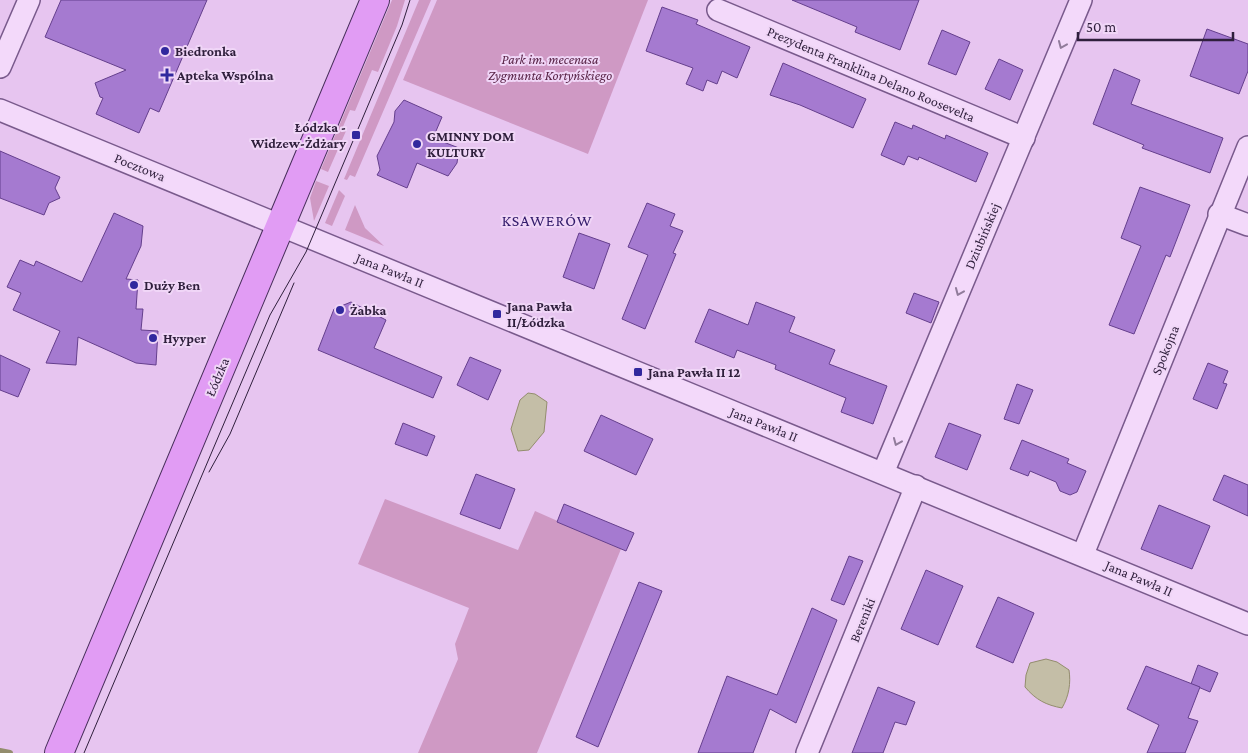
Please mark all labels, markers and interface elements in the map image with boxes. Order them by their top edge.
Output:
scale bar [1078,10,1233,42]
text: 50 m [1086,19,1116,35]
street label: Prezydenta Franklina Delano Roosevelta [765,23,978,125]
one-way arrow [1058,40,1069,49]
place label: Biedronka [175,43,237,59]
marker: Biedronka [159,45,171,57]
park label: Park im. mecenasa Zygmunta Kortyńskiego [488,51,612,83]
place label: Apteka Wspólna [176,67,274,83]
marker: Apteka Wspólna [161,69,173,81]
place label: Łódzka - Widzew-Żdżary [250,119,346,151]
place label: GMINNY DOM KULTURY [427,128,514,160]
marker: Łódzka - Widzew-Żdżary [350,129,362,141]
marker: GMINNY DOM KULTURY [411,138,423,150]
street label: Pocztowa [112,150,168,185]
street label: Dziubińskiej [961,201,1004,272]
district label: KSAWERÓW [502,212,592,229]
street label: Jana Pawła II [352,248,426,291]
place label: Duży Ben [144,277,200,293]
marker: Duży Ben [128,279,140,291]
one-way arrow [955,287,966,296]
place label: Jana Pawła II/Łódzka [505,298,572,330]
place label: Żabka [350,302,387,318]
marker: Żabka [334,304,346,316]
marker: Jana Pawła II/Łódzka [491,308,503,320]
street label: Spokojna [1148,322,1183,377]
place label: Hyyper [163,330,207,346]
marker: Hyyper [147,332,159,344]
street label: Łódzka [202,355,232,399]
place label: Jana Pawła II 12 [646,364,740,380]
marker: Jana Pawła II 12 [632,366,644,378]
street label: Jana Pawła II [726,402,800,445]
one-way arrow [892,437,903,446]
street label: Jana Pawła II [1101,556,1175,599]
street label: Bereniki [846,595,878,644]

